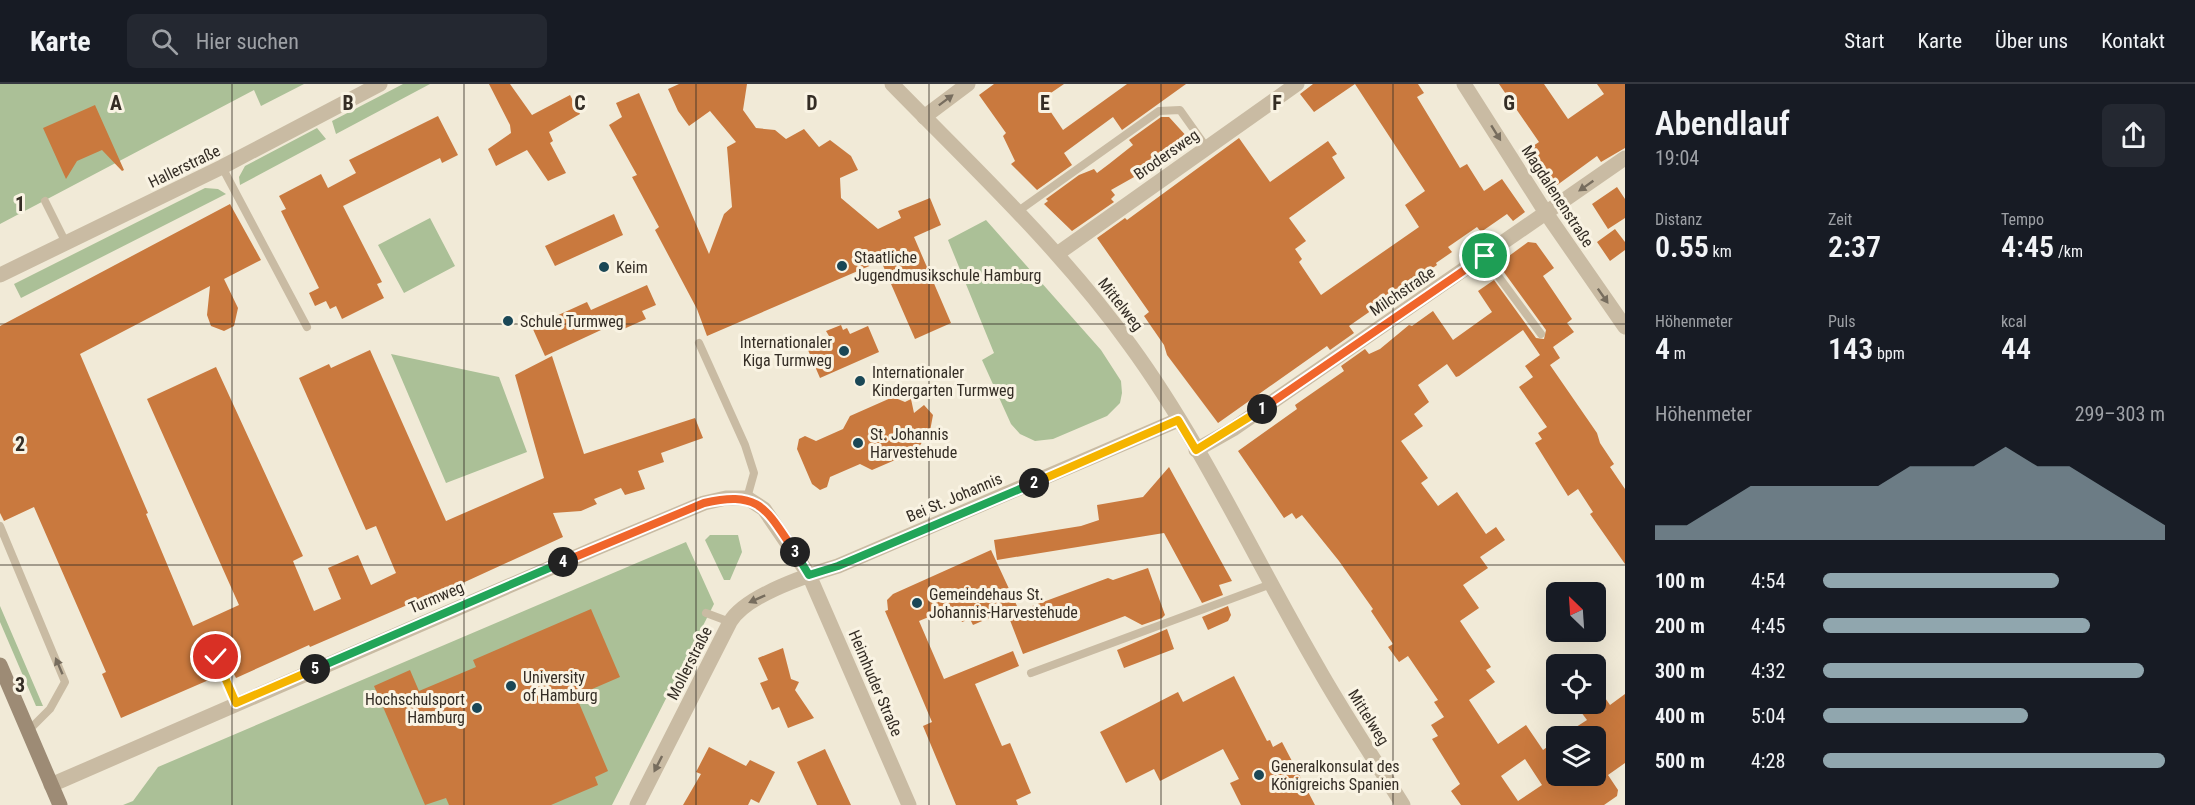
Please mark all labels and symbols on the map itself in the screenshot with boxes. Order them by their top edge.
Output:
text: A [110,91,122,115]
text: B [342,91,354,115]
text: C [574,91,586,115]
text: D [806,91,818,115]
text: E [1040,91,1050,115]
text: F [1272,91,1282,115]
text: G [1503,91,1515,115]
one-way arrow [938,95,953,107]
street label: Brodersweg [1130,125,1202,184]
one-way arrow [1490,125,1501,141]
street label: Hallerstraße [145,141,223,192]
street label: Magdalenenstraße [1518,142,1598,251]
one-way arrow [1578,180,1594,192]
text: 1 [15,192,25,216]
pin [1459,230,1510,281]
place label: Staatliche Jugendmusikschule Hamburg [854,248,1041,285]
place label: Keim [616,258,648,277]
marker: Staatliche Jugendmusikschule Hamburg [835,259,849,273]
marker: Keim [597,260,611,274]
street label: Milchstraße [1366,263,1439,320]
street label: Mittelweg [1094,274,1147,335]
one-way arrow [1597,287,1609,303]
place label: Schule Turmweg [520,312,624,331]
marker: Schule Turmweg [501,314,515,328]
place label: Internationaler Kiga Turmweg [740,333,832,370]
marker: Internationaler Kiga Turmweg [837,344,851,358]
place label: Internationaler Kindergarten Turmweg [872,363,1015,400]
marker: Internationaler Kindergarten Turmweg [853,374,867,388]
pin: 1 [1247,394,1277,424]
place label: St. Johannis Harvestehude [870,425,957,462]
text: 2 [15,432,25,456]
marker: St. Johannis Harvestehude [851,436,865,450]
pin: 2 [1019,468,1049,498]
street label: Bei St. Johannis [903,469,1005,526]
pin: 3 [780,537,810,567]
pin: 4 [548,547,578,577]
street label: Turmweg [406,577,467,618]
north arrow [1546,582,1606,642]
place label: Gemeindehaus St. Johannis-Harvestehude [929,585,1078,622]
one-way arrow [748,595,765,604]
marker: Gemeindehaus St. Johannis-Harvestehude [910,596,924,610]
street label: Mollerstraße [663,623,716,703]
street label: Heimhuder Straße [845,627,906,739]
pin [190,631,241,682]
pin: 5 [300,654,330,684]
one-way arrow [54,657,63,675]
place label: University of Hamburg [523,668,598,705]
text: 3 [15,673,25,697]
marker: University of Hamburg [504,679,518,693]
street label: Mittelweg [1344,686,1393,749]
place label: Hochschulsport Hamburg [365,690,465,727]
marker: Hochschulsport Hamburg [470,701,484,715]
one-way arrow [653,755,663,772]
place label: Generalkonsulat des Königreichs Spanien [1271,757,1400,794]
marker: Generalkonsulat des Königreichs Spanien [1252,768,1266,782]

